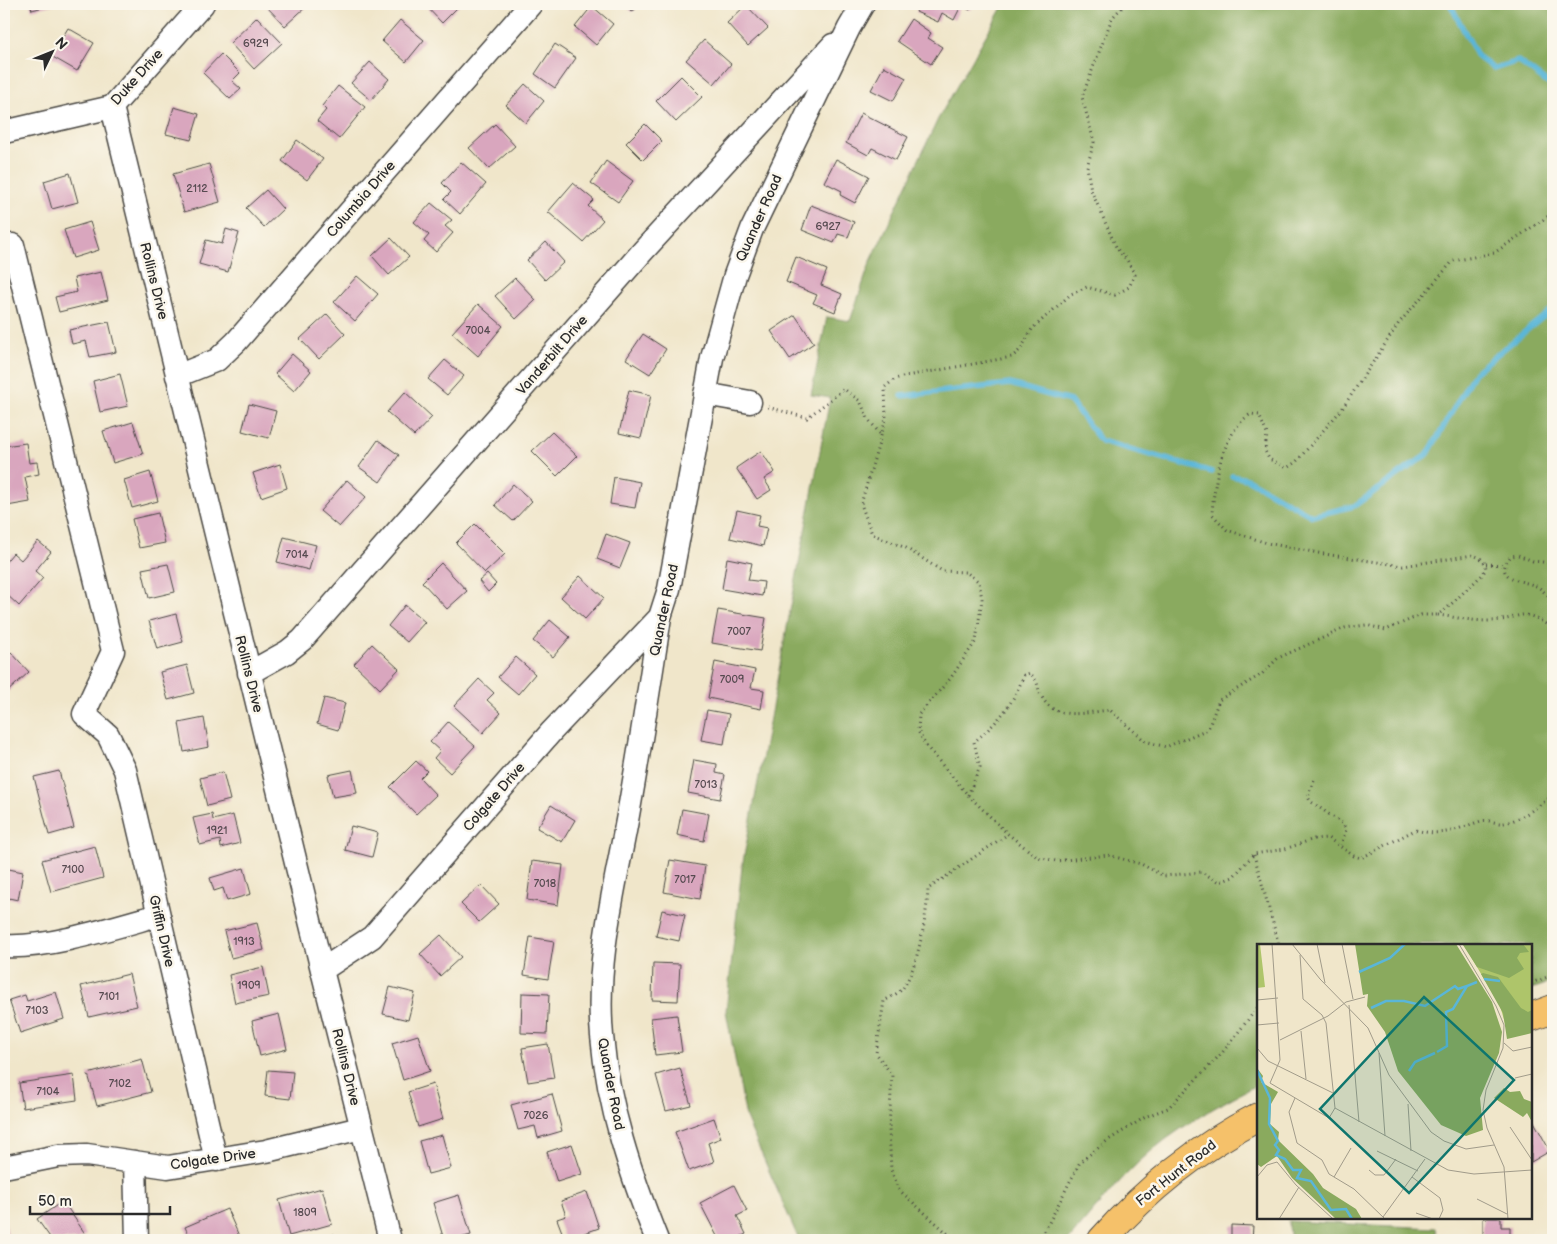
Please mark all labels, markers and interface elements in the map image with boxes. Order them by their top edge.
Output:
north arrow [28,28,78,78]
text: N [51,34,71,53]
house number: 6929 [243,37,269,50]
street label: Duke Drive [107,45,167,109]
street label: Columbia Drive [323,157,399,241]
street label: Quander Road [732,172,786,264]
house number: 2112 [186,182,208,195]
house number: 6927 [816,220,841,233]
street label: Rollins Drive [136,241,172,321]
street label: Vanderbilt Drive [513,312,591,398]
house number: 7004 [465,324,491,337]
house number: 7014 [286,548,309,561]
street label: Quander Road [646,562,682,658]
house number: 7007 [727,625,751,638]
street label: Rollins Drive [231,634,267,714]
house number: 7009 [720,673,744,686]
street label: Colgate Drive [459,759,529,835]
house number: 7013 [695,778,718,791]
house number: 1921 [206,824,228,837]
house number: 7100 [62,863,85,876]
house number: 7017 [674,873,696,886]
house number: 7018 [534,877,556,890]
street label: Griffin Drive [145,893,179,969]
house number: 1913 [233,935,255,948]
inset map [1257,944,1532,1219]
house number: 1909 [237,979,261,992]
house number: 7101 [99,990,119,1003]
house number: 7103 [26,1004,49,1017]
street label: Rollins Drive [328,1027,364,1107]
street label: Quander Road [594,1036,628,1132]
house number: 7102 [109,1077,132,1090]
house number: 7104 [37,1085,60,1098]
house number: 7026 [523,1109,549,1122]
street label: Fort Hunt Road [1133,1136,1219,1210]
street label: Colgate Drive [169,1145,257,1173]
scale bar [30,1184,170,1216]
text: 50 m [38,1192,72,1211]
house number: 1809 [293,1206,317,1219]

